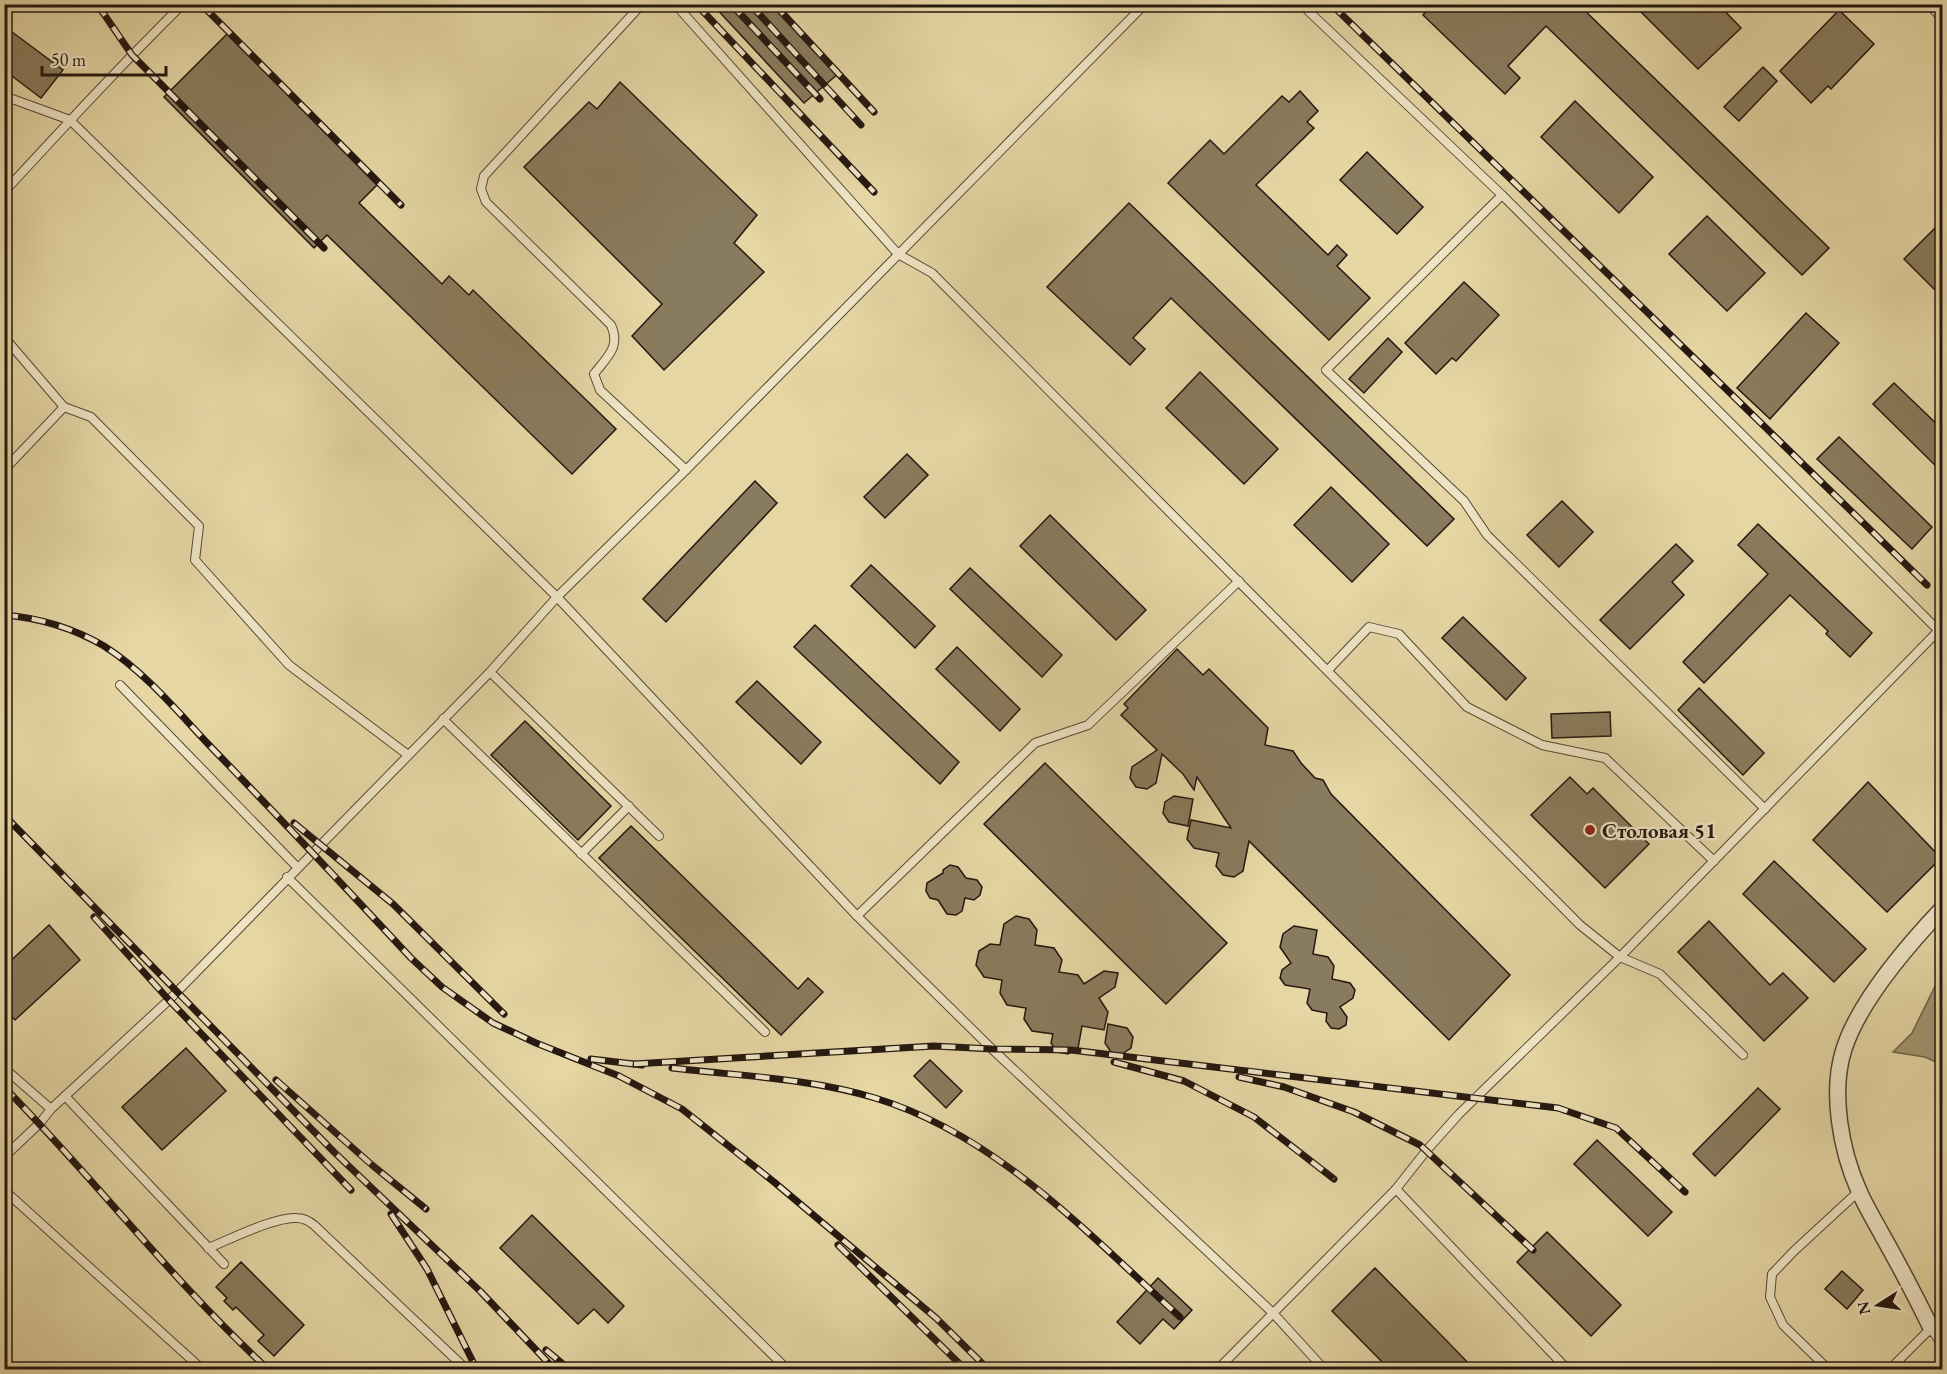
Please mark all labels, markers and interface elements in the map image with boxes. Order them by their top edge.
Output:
scale bar [42,39,166,77]
text: 50 m [51,48,86,71]
place label: Столовая 51 [1602,817,1716,844]
marker: Столовая 51 [1583,823,1597,837]
north arrow [1848,1275,1908,1335]
text: N [1852,1299,1875,1317]

